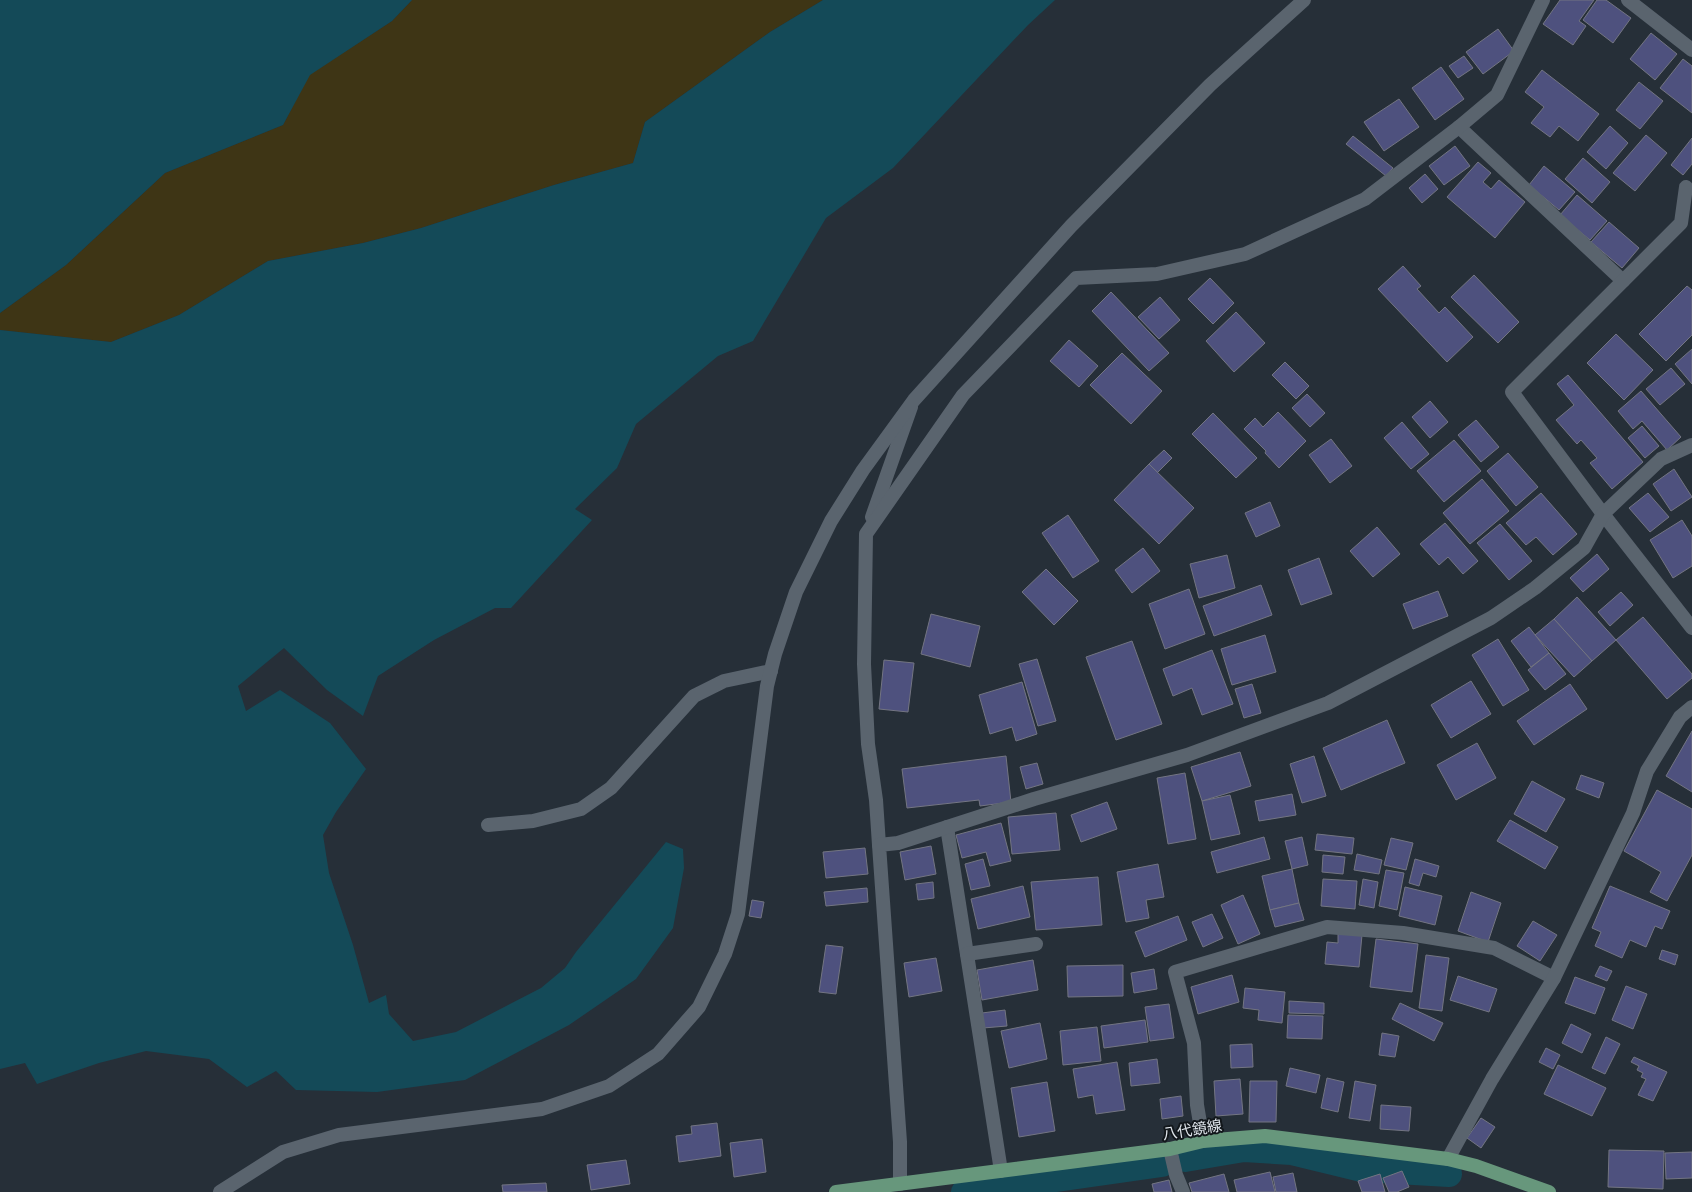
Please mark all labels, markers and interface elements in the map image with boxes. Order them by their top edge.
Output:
street label: 八代鏡線 [1161,1115,1223,1143]

